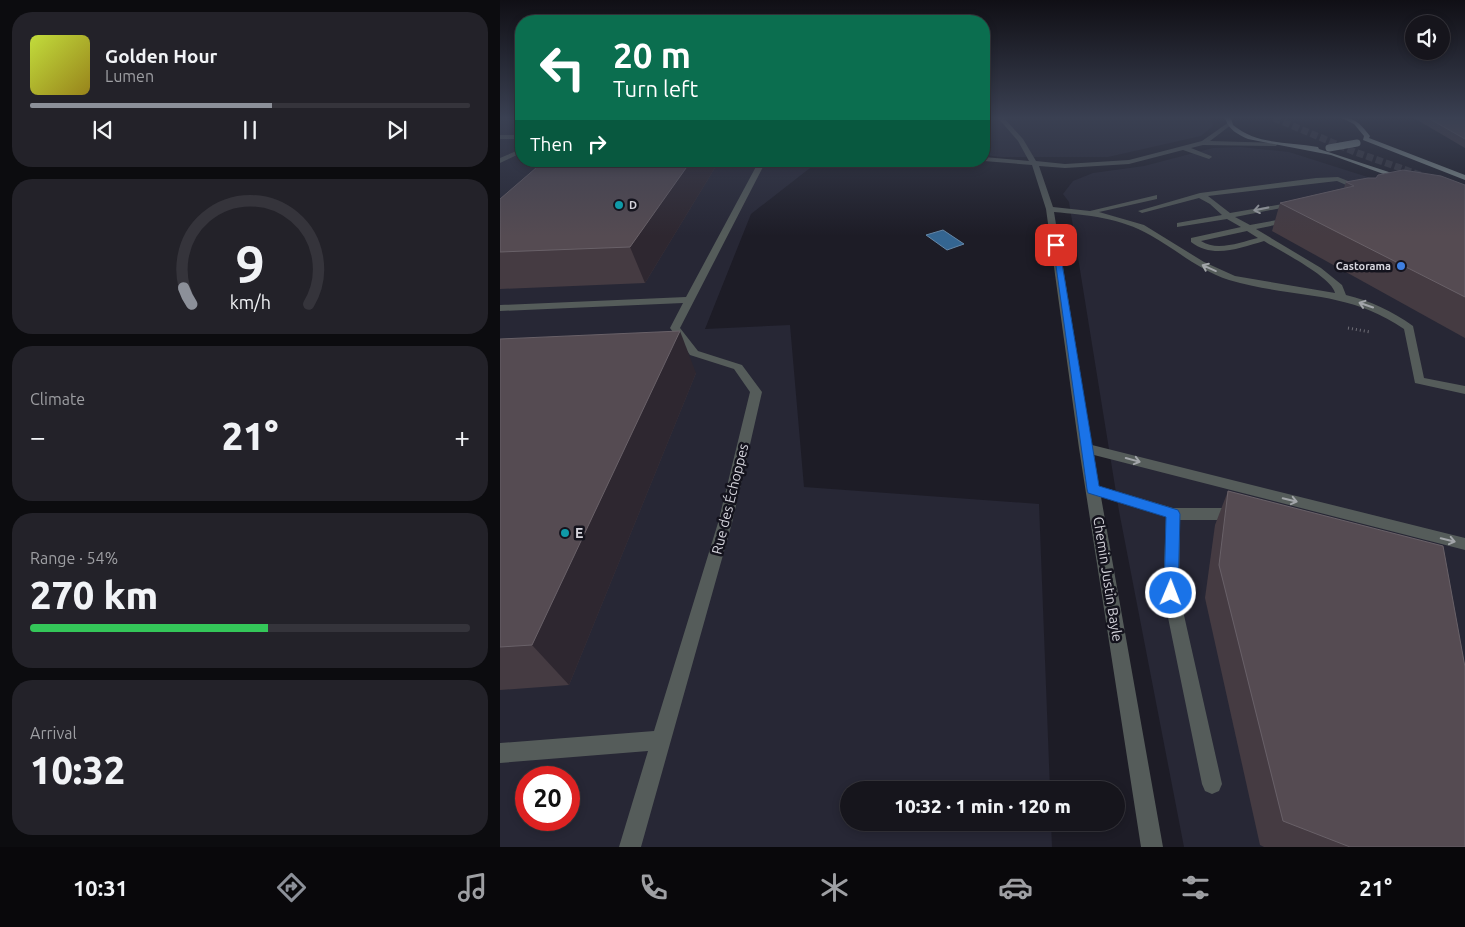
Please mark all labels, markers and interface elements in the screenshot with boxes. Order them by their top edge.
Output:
map controls [1405,15,1450,60]
button: sound [1405,15,1450,60]
icon: left [530,35,595,100]
text: 20 m [613,35,691,75]
text: Golden Hour [105,45,217,67]
text: Lumen [105,67,154,85]
text: Turn left [613,76,698,101]
icon: previous [89,116,117,144]
icon: pause [236,116,264,144]
icon: next [383,116,411,144]
icon: right [583,130,611,158]
text: Then [530,133,573,155]
marker: D [613,199,625,211]
place label: D [629,199,637,211]
one-way arrow [1254,205,1270,214]
pin [1035,224,1077,266]
icon: arrive [1042,231,1070,259]
text: 9 [235,235,265,293]
place label: Castorama [1336,260,1391,272]
marker: Castorama [1395,260,1407,272]
one-way arrow [1202,263,1217,273]
text: km/h [229,292,271,312]
one-way arrow [1359,300,1375,309]
text: Climate [30,390,85,408]
text: 21° [222,415,278,457]
text: − [30,421,46,452]
text: + [454,421,470,452]
street label: Rue des Échoppes [708,442,752,556]
one-way arrow [1124,456,1140,465]
one-way arrow [1282,495,1298,505]
street label: Chemin Justin Bayle [1090,515,1126,643]
place label: E [575,525,583,541]
marker: E [559,527,571,539]
one-way arrow [1439,535,1455,545]
text: Range · 54% [30,549,118,567]
position arrow [1144,566,1196,618]
text: 270 km [30,574,158,616]
text: Arrival [30,724,77,742]
text: 10:32 [30,749,125,791]
speed limit sign: 20 [515,766,580,831]
text: 10:32 · 1 min · 120 m [894,795,1071,817]
icon: directions [274,870,309,905]
icon: music [455,870,490,905]
icon: phone [636,870,671,905]
icon: climate [817,870,852,905]
icon: car [998,870,1033,905]
icon: filters [1178,870,1213,905]
text: 10:31 [73,875,128,900]
text: 21° [1359,875,1392,900]

